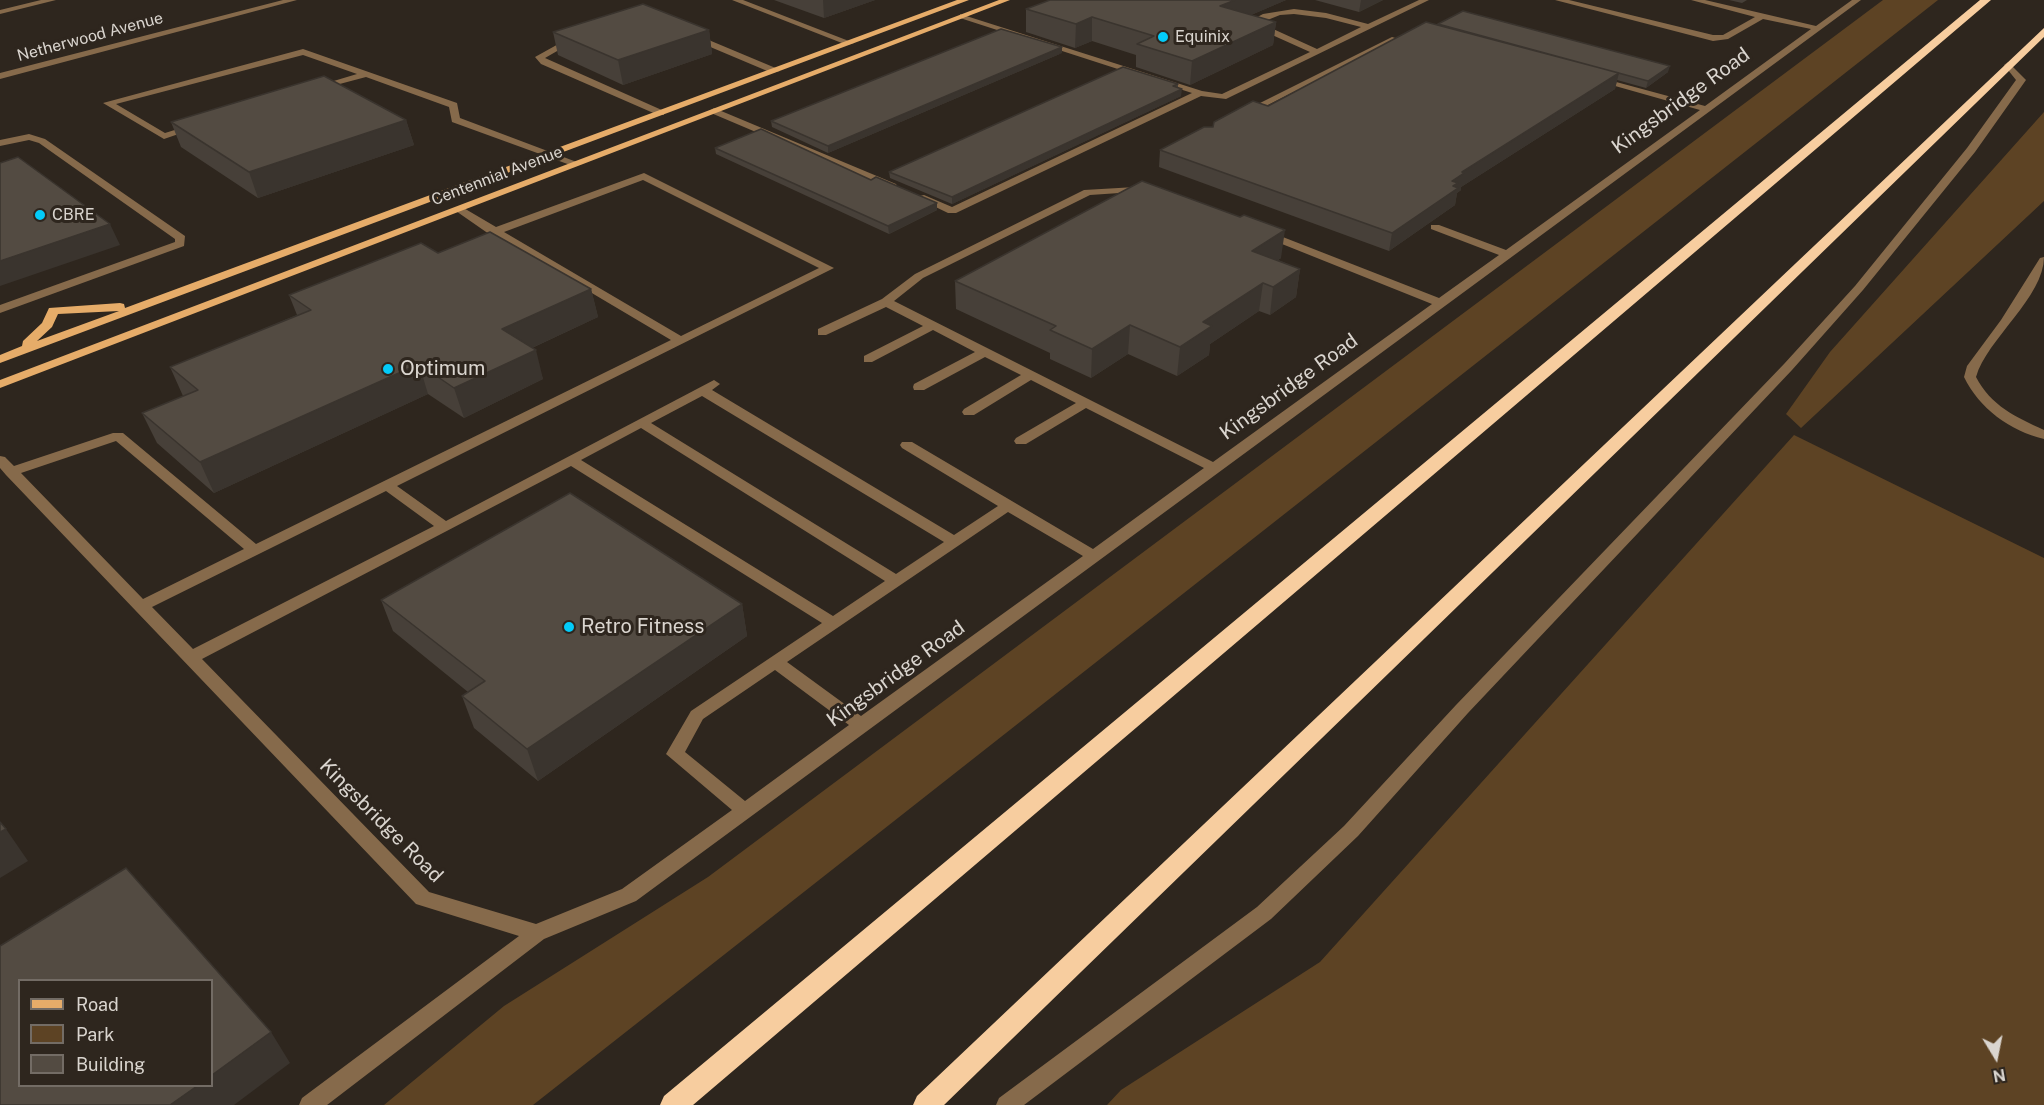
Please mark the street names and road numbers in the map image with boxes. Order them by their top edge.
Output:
street label: Netherwood Avenue [15,8,165,66]
street label: Kingsbridge Road [1607,43,1755,159]
street label: Centennial Avenue [429,142,565,210]
street label: Kingsbridge Road [1215,329,1363,445]
street label: Kingsbridge Road [822,616,970,732]
street label: Kingsbridge Road [314,754,448,888]

